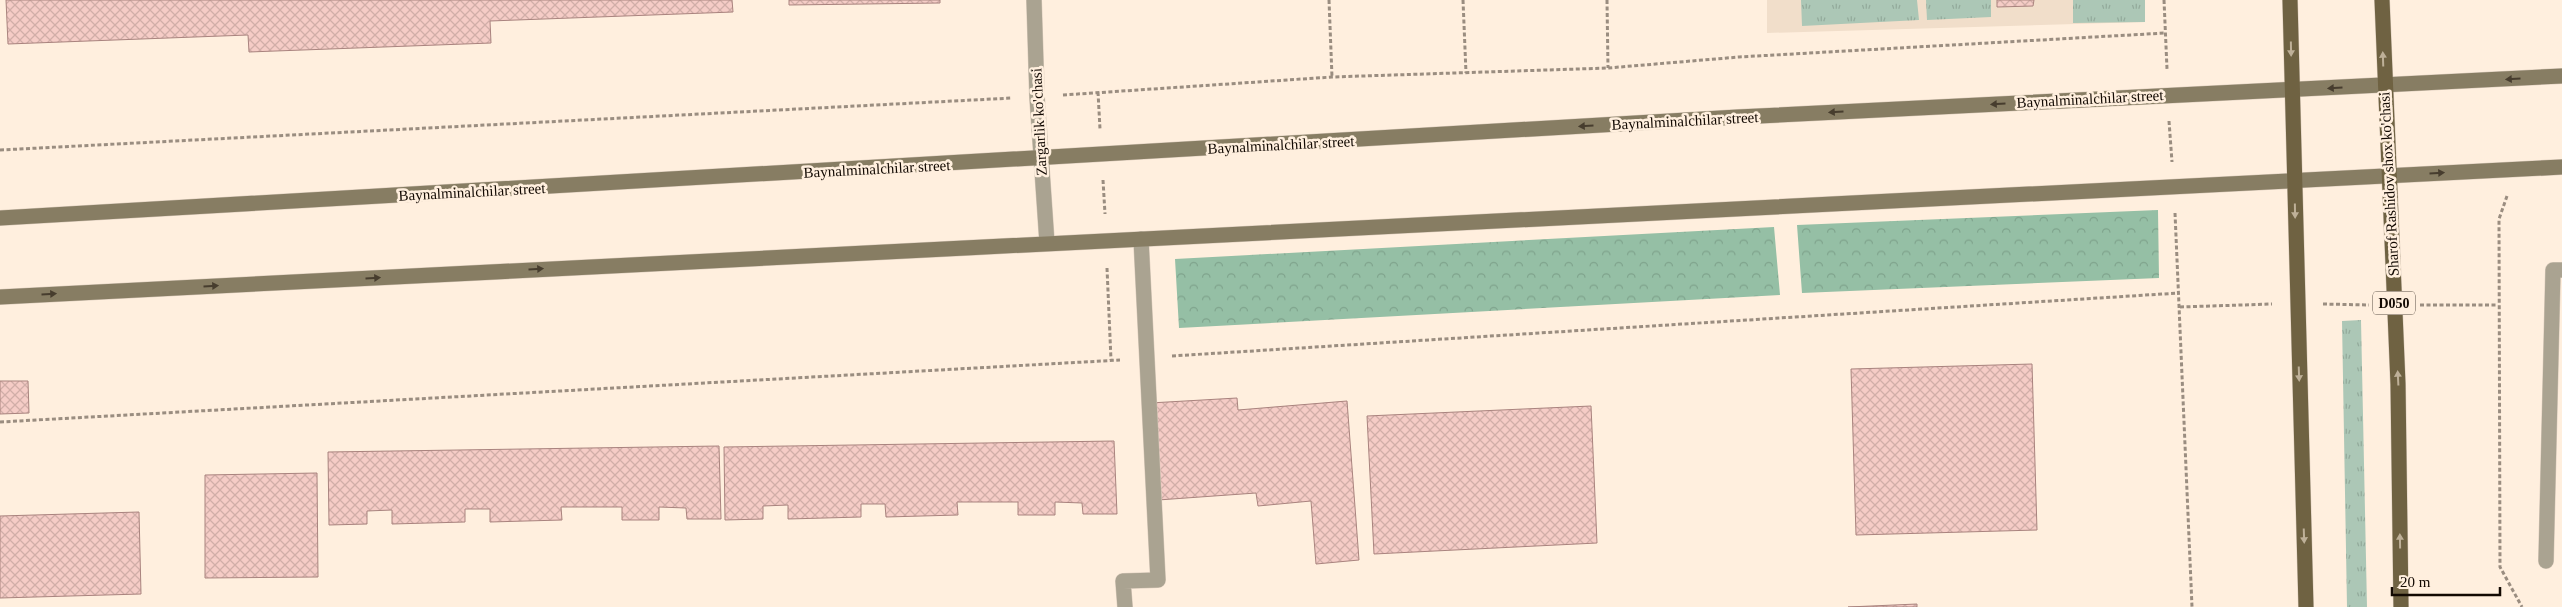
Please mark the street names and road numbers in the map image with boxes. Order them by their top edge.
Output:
street label: Zargarlik ko'chasi [1028,68,1050,176]
street label: Baynalminalchilar street [2016,87,2165,111]
street label: Sharof Rashidov shox ko'chasi [2376,91,2402,277]
street label: Baynalminalchilar street [1611,109,1760,133]
street label: Baynalminalchilar street [1207,133,1356,157]
street label: Baynalminalchilar street [803,157,952,181]
street label: Baynalminalchilar street [398,180,547,204]
road number: D050 [2373,292,2415,314]

